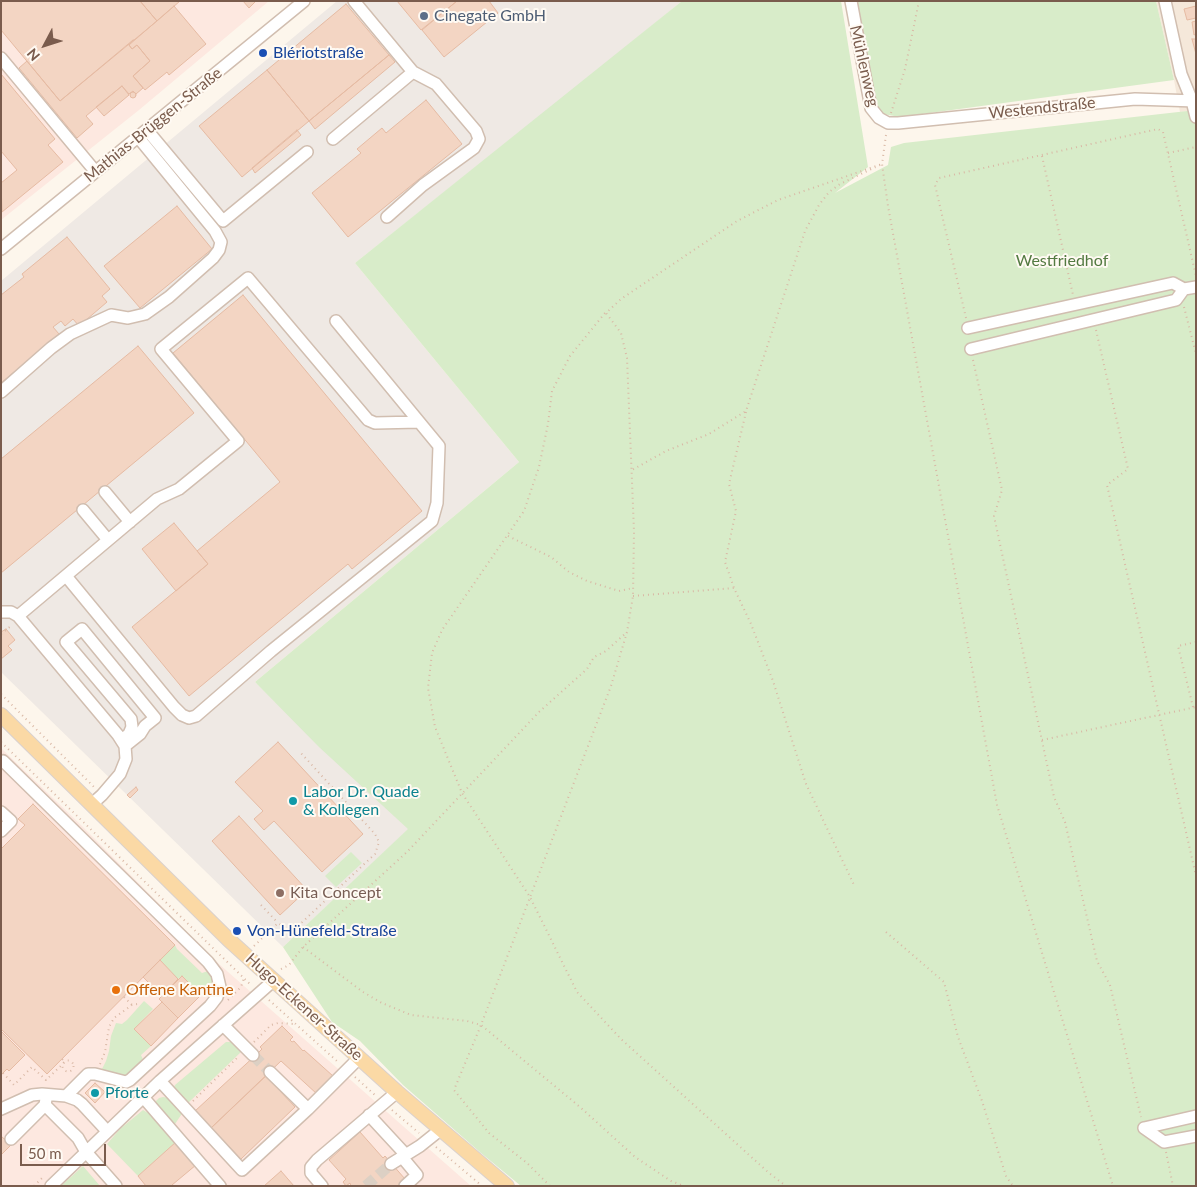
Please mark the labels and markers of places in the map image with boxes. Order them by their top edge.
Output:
place label: Cinegate GmbH [434,6,546,26]
marker: Cinegate GmbH [418,10,430,22]
place label: Blériotstraße [273,43,364,63]
marker: Blériotstraße [257,47,269,59]
place label: Labor Dr. Quade & Kollegen [303,782,419,820]
marker: Labor Dr. Quade & Kollegen [287,795,299,807]
place label: Kita Concept [290,883,381,903]
marker: Kita Concept [274,887,286,899]
place label: Von-Hünefeld-Straße [247,921,397,941]
marker: Von-Hünefeld-Straße [231,925,243,937]
place label: Offene Kantine [126,980,234,1000]
marker: Offene Kantine [110,984,122,996]
place label: Pforte [105,1083,149,1103]
marker: Pforte [89,1087,101,1099]

